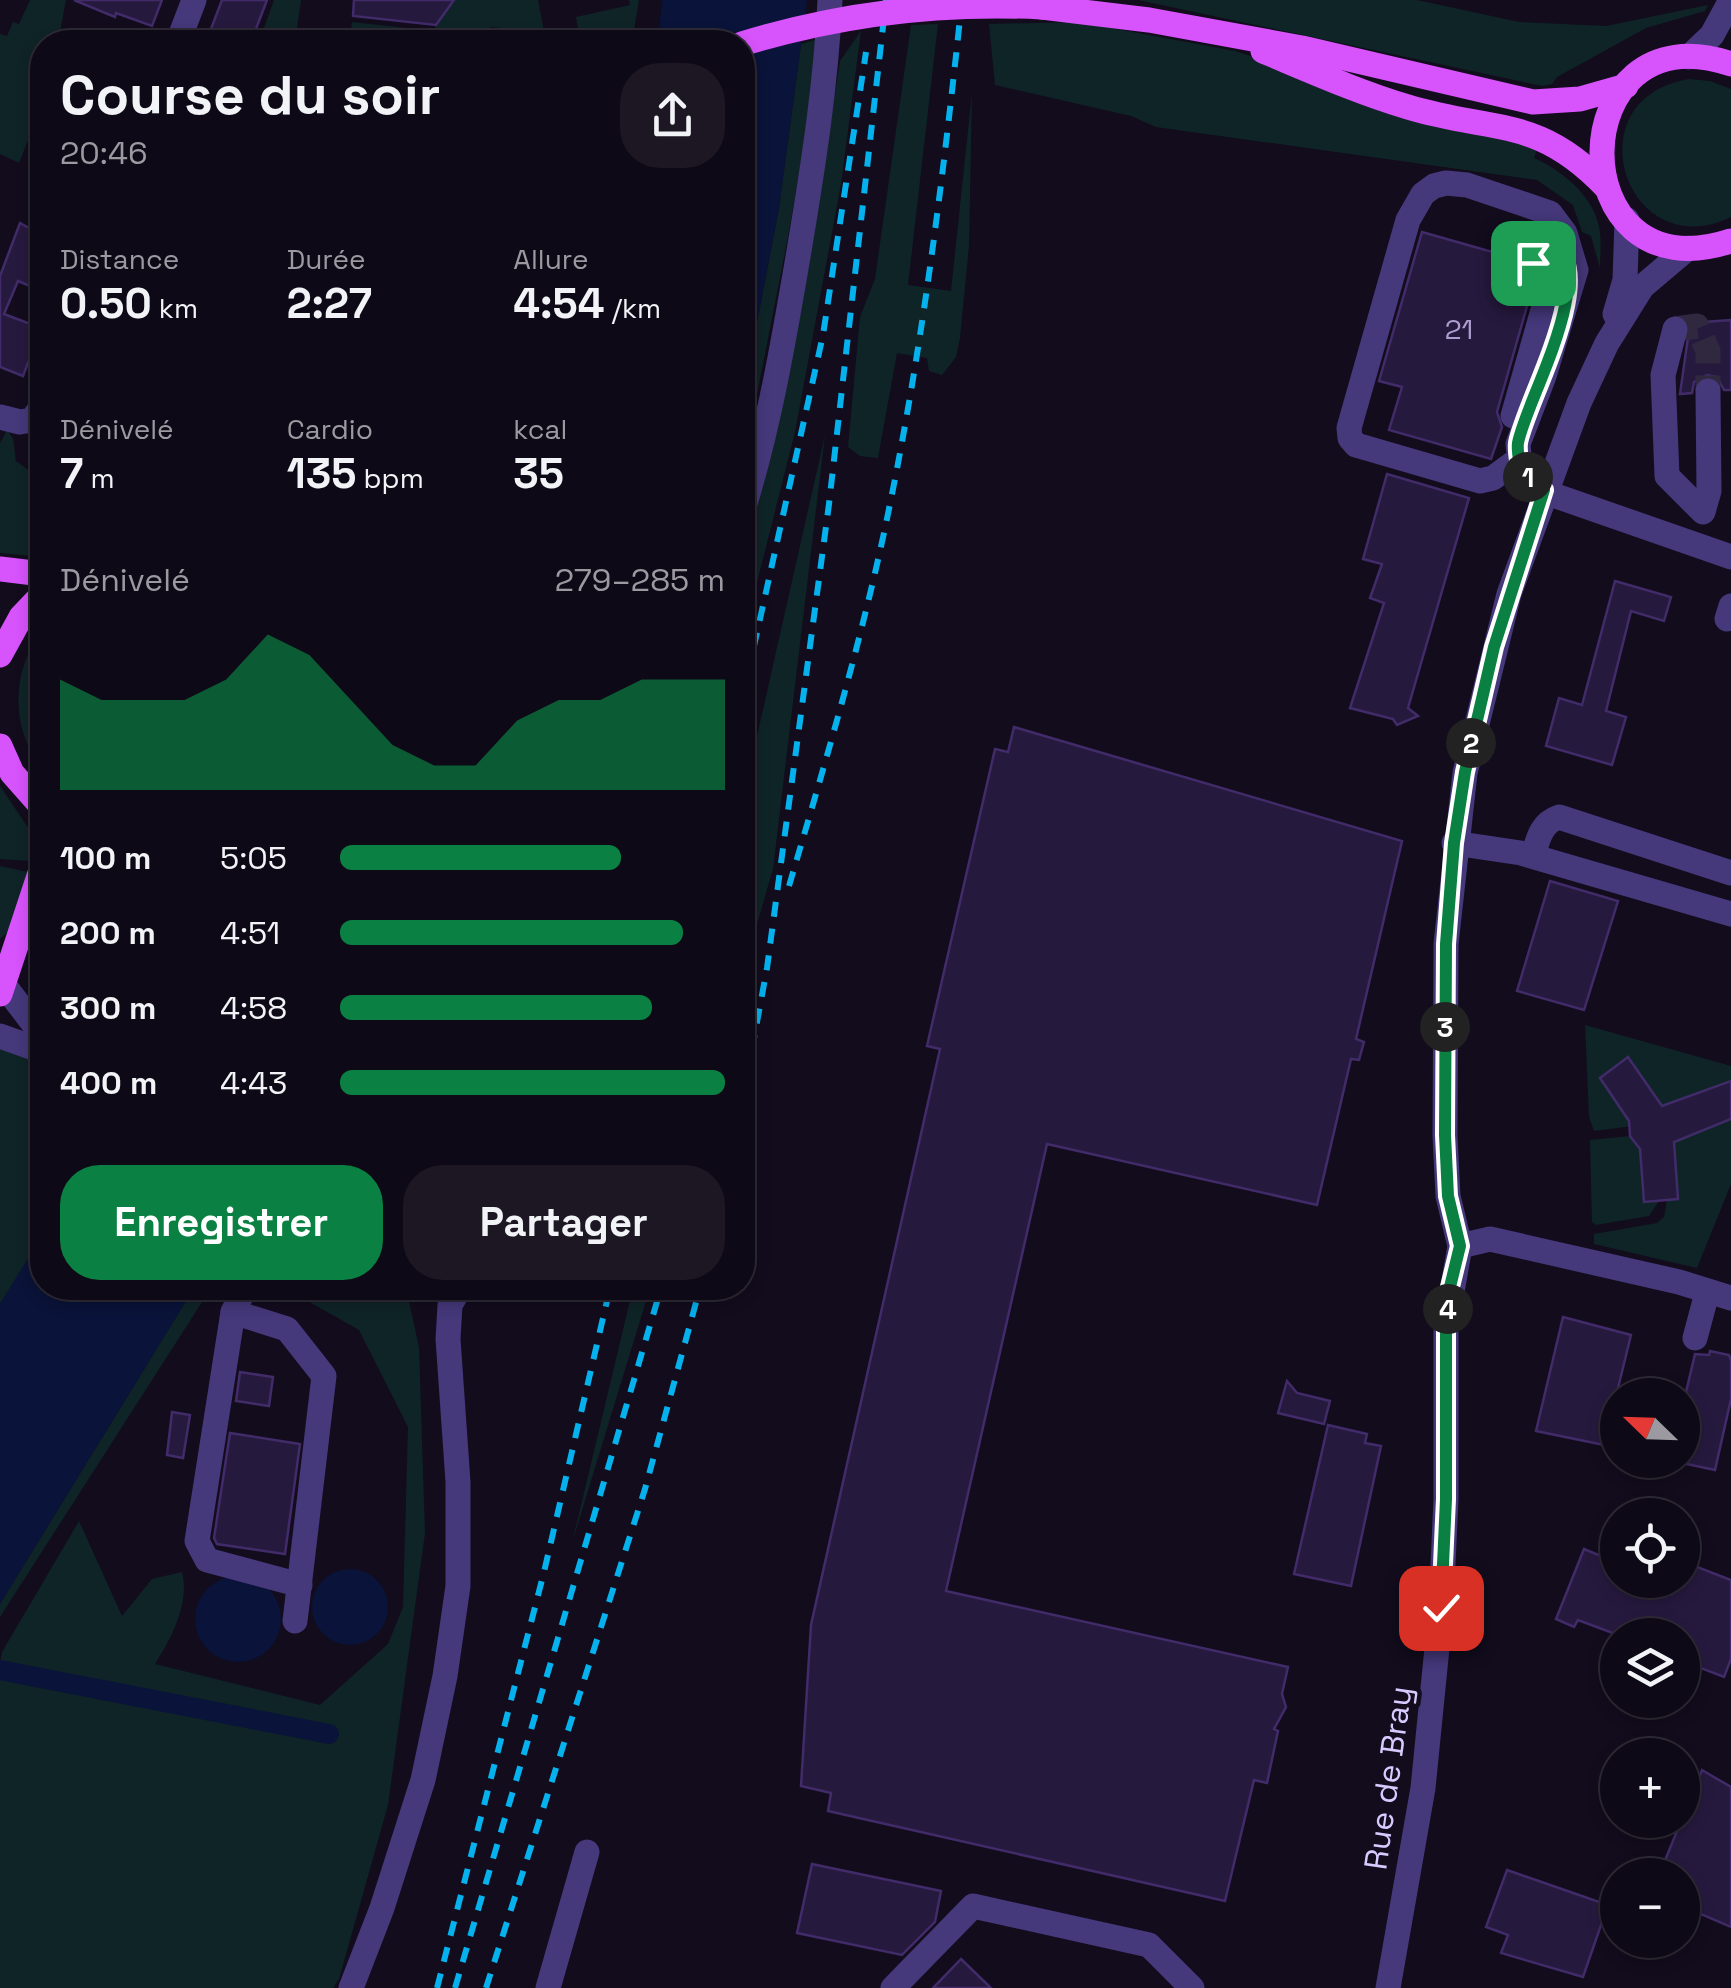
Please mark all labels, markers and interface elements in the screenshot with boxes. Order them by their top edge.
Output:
text: Course du soir [60,60,440,130]
button: share [620,63,725,168]
text: 20:46 [60,133,148,173]
pin [1491,221,1576,306]
icon: arrive [1506,236,1561,291]
text: Distance [60,241,179,277]
text: Durée [287,241,366,277]
text: Allure [513,241,588,277]
text: 0.50 [60,277,152,330]
text: 2:27 [287,277,372,330]
text: 4:54 [513,277,604,330]
text: km [152,290,198,326]
text: /km [604,290,661,326]
house number: 21 [1445,311,1473,347]
text: Dénivelé [60,411,174,447]
text: Cardio [287,411,373,447]
text: kcal [513,411,567,447]
text: 7 [60,447,83,500]
text: 135 [287,447,356,500]
text: 35 [513,447,564,500]
pin: 1 [1503,452,1553,502]
text: 1 [1522,459,1534,495]
text: m [83,460,115,496]
text: bpm [356,460,424,496]
text: Dénivelé [60,560,190,600]
text: 279–285 m [555,560,725,600]
pin: 2 [1446,718,1496,768]
text: 2 [1463,725,1479,761]
text: 100 m [60,838,151,878]
text: 5:05 [220,838,287,878]
text: 200 m [60,913,156,953]
text: 4:51 [220,913,280,953]
text: 300 m [60,988,156,1028]
text: 4:58 [220,988,287,1028]
pin: 3 [1420,1002,1470,1052]
text: 3 [1436,1009,1454,1045]
text: 400 m [60,1063,157,1103]
text: 4:43 [220,1063,287,1103]
button: Enregistrer [60,1165,383,1280]
button: Partager [403,1165,725,1280]
pin: 4 [1423,1284,1473,1334]
text: 4 [1439,1291,1457,1327]
north arrow [1600,1378,1700,1478]
map controls [1600,1378,1700,1958]
button: locate [1600,1498,1700,1598]
pin [1399,1566,1484,1651]
icon: check [1414,1581,1469,1636]
button: layers [1600,1618,1700,1718]
street label: Rue de Bray [1355,1684,1421,1872]
button: + [1600,1738,1700,1838]
button: − [1600,1858,1700,1958]

